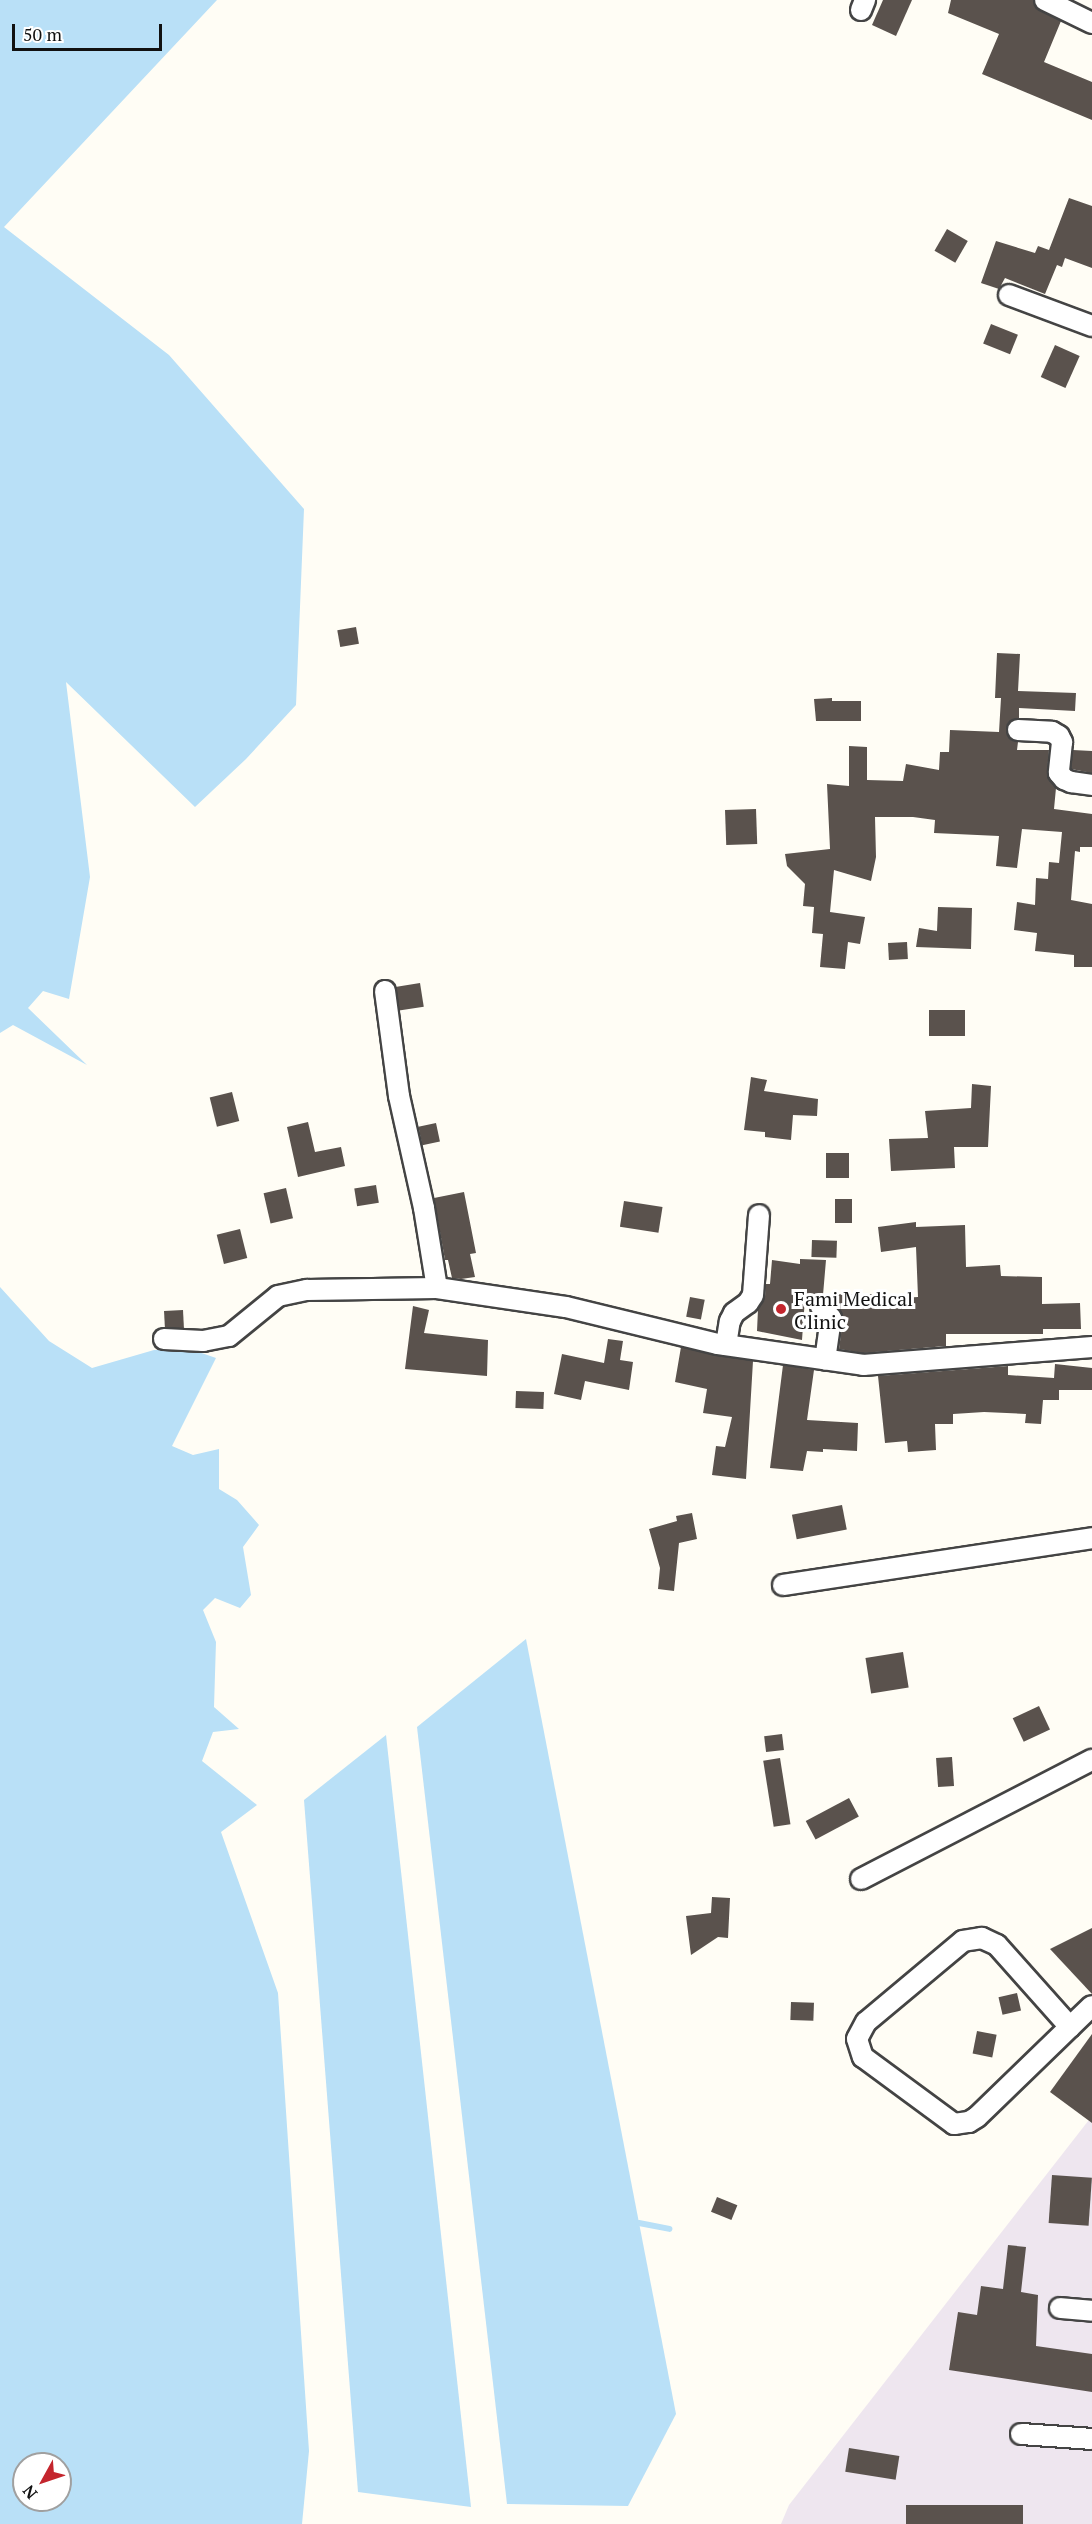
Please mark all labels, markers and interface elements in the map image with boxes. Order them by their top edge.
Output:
scale bar [15,12,165,50]
text: 50 m [23,22,62,46]
place label: Fami Medical Clinic [794,1286,913,1333]
marker: Fami Medical Clinic [772,1300,790,1318]
north arrow [12,2452,72,2512]
text: N [17,2481,42,2504]

